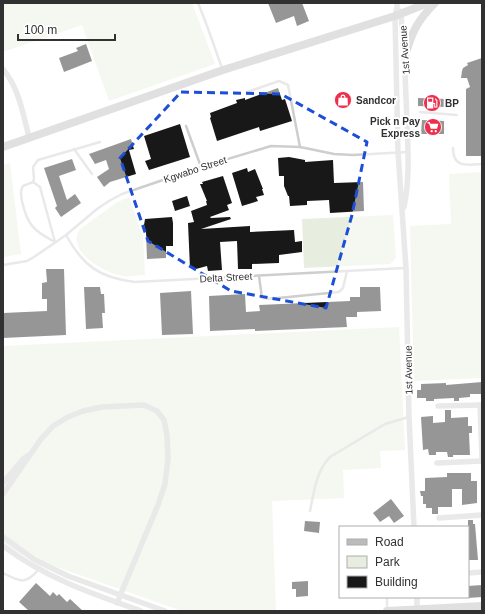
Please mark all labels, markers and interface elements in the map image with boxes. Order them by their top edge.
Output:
scale bar [18,16,115,42]
text: 100 m [24,23,57,37]
street label: 1st Avenue [397,25,412,75]
shop icon: Sandcor [333,90,353,110]
fuel station icon: BP [422,93,442,113]
place label: Sandcor [356,95,396,106]
place label: BP [445,98,459,109]
place label: Pick n Pay Express [370,116,420,139]
supermarket icon: Pick n Pay Express [423,117,443,137]
street label: Kgwabo Street [162,154,228,185]
street label: Delta Street [199,271,253,284]
street label: 1st Avenue [403,345,414,395]
legend [339,526,469,598]
text: Road [375,535,404,549]
text: Park [375,555,401,569]
text: Building [375,575,418,589]

